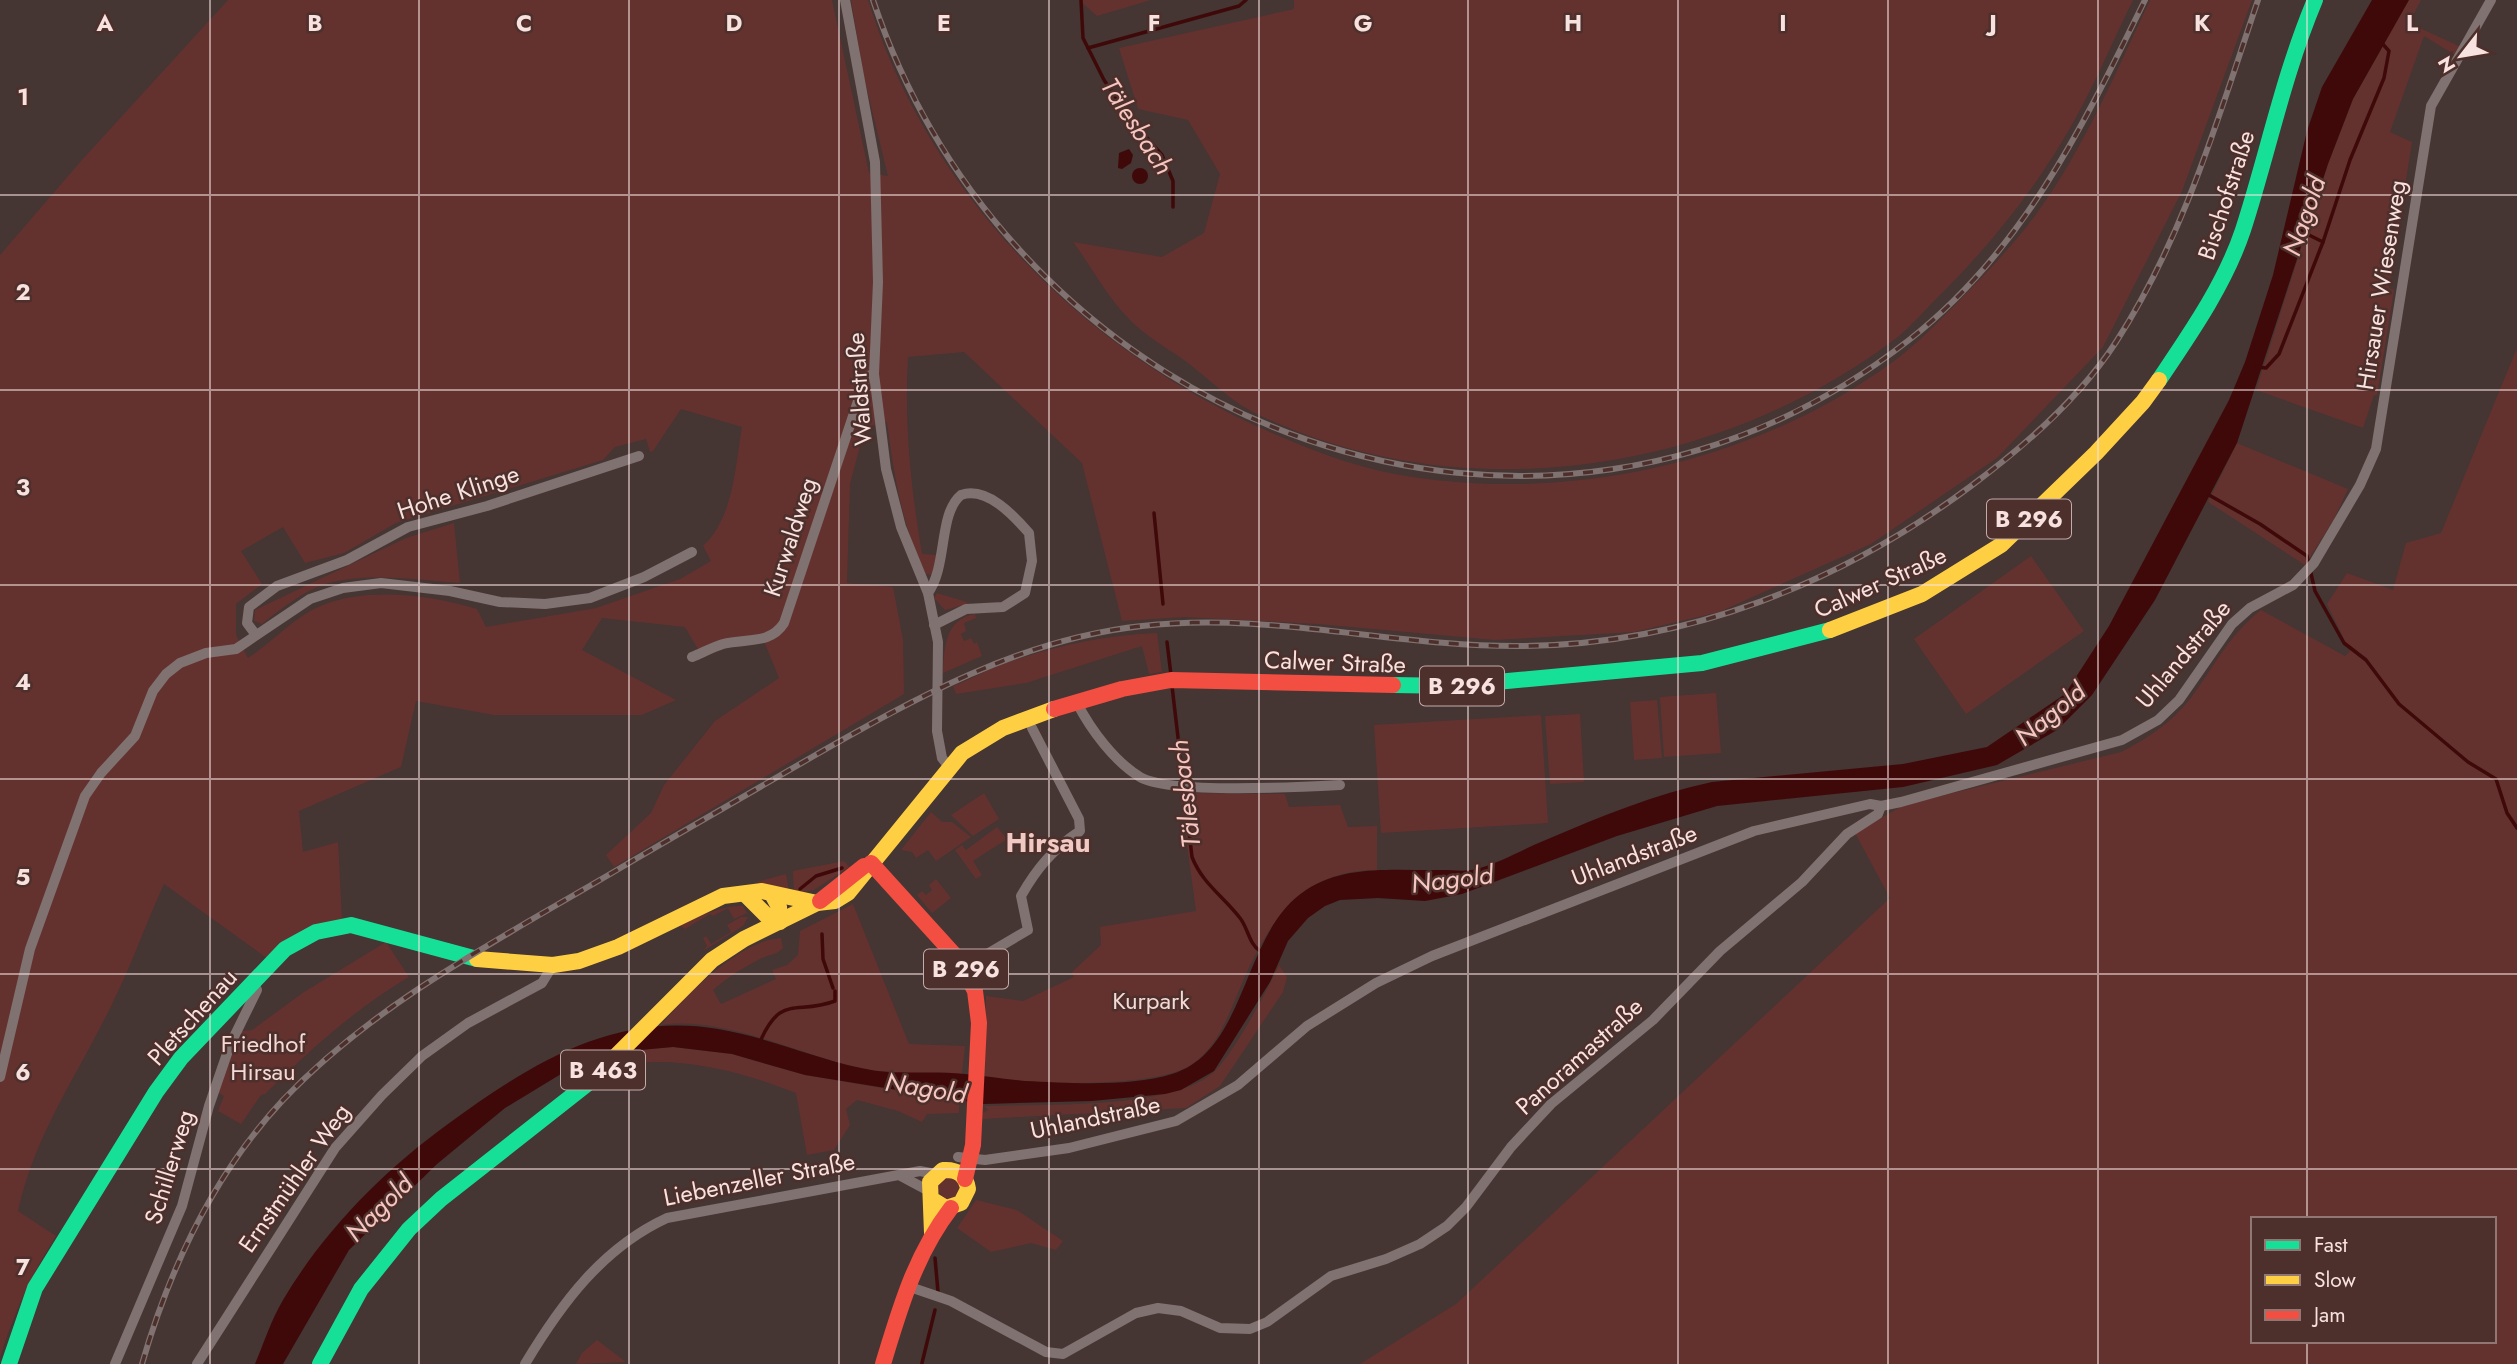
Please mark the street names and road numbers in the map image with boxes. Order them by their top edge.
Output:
street label: Bischofstraße [2189,126,2263,264]
street label: Hirsauer Wiesenweg [2347,178,2415,392]
street label: Waldstraße [838,331,880,447]
street label: Hohe Klinge [392,456,524,528]
street label: Kurwaldweg [754,473,826,601]
road number: B 296 [1987,499,2071,538]
street label: Calwer Straße [1808,537,1952,627]
street label: Uhlandstraße [2127,592,2239,716]
street label: Calwer Straße [1263,642,1407,682]
road number: B 296 [1420,666,1504,706]
street label: Uhlandstraße [1566,815,1702,895]
road number: B 296 [924,950,1008,988]
street label: Pletschenau [139,961,245,1073]
street label: Panoramastraße [1508,989,1650,1123]
road number: B 463 [561,1050,645,1090]
street label: Uhlandstraße [1027,1086,1163,1148]
street label: Ernstmühler Weg [230,1096,358,1260]
street label: Schillerweg [135,1106,203,1228]
street label: Liebenzeller Straße [660,1143,858,1215]

